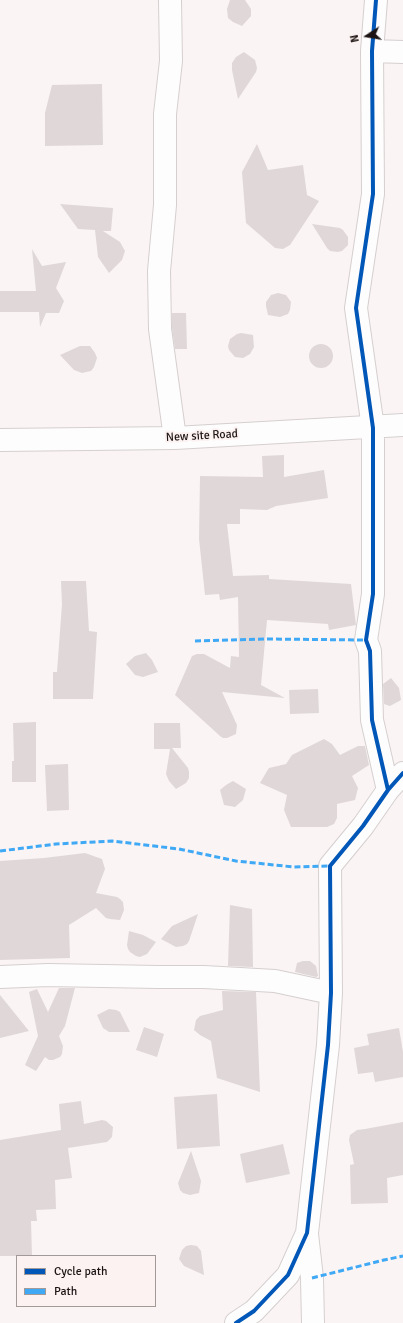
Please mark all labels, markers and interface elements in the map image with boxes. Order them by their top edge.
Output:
north arrow [347,16,387,56]
text: N [348,34,362,44]
street label: New site Road [166,427,238,445]
legend [16,1255,156,1307]
text: Cycle path [54,1264,107,1279]
text: Path [54,1284,77,1299]

